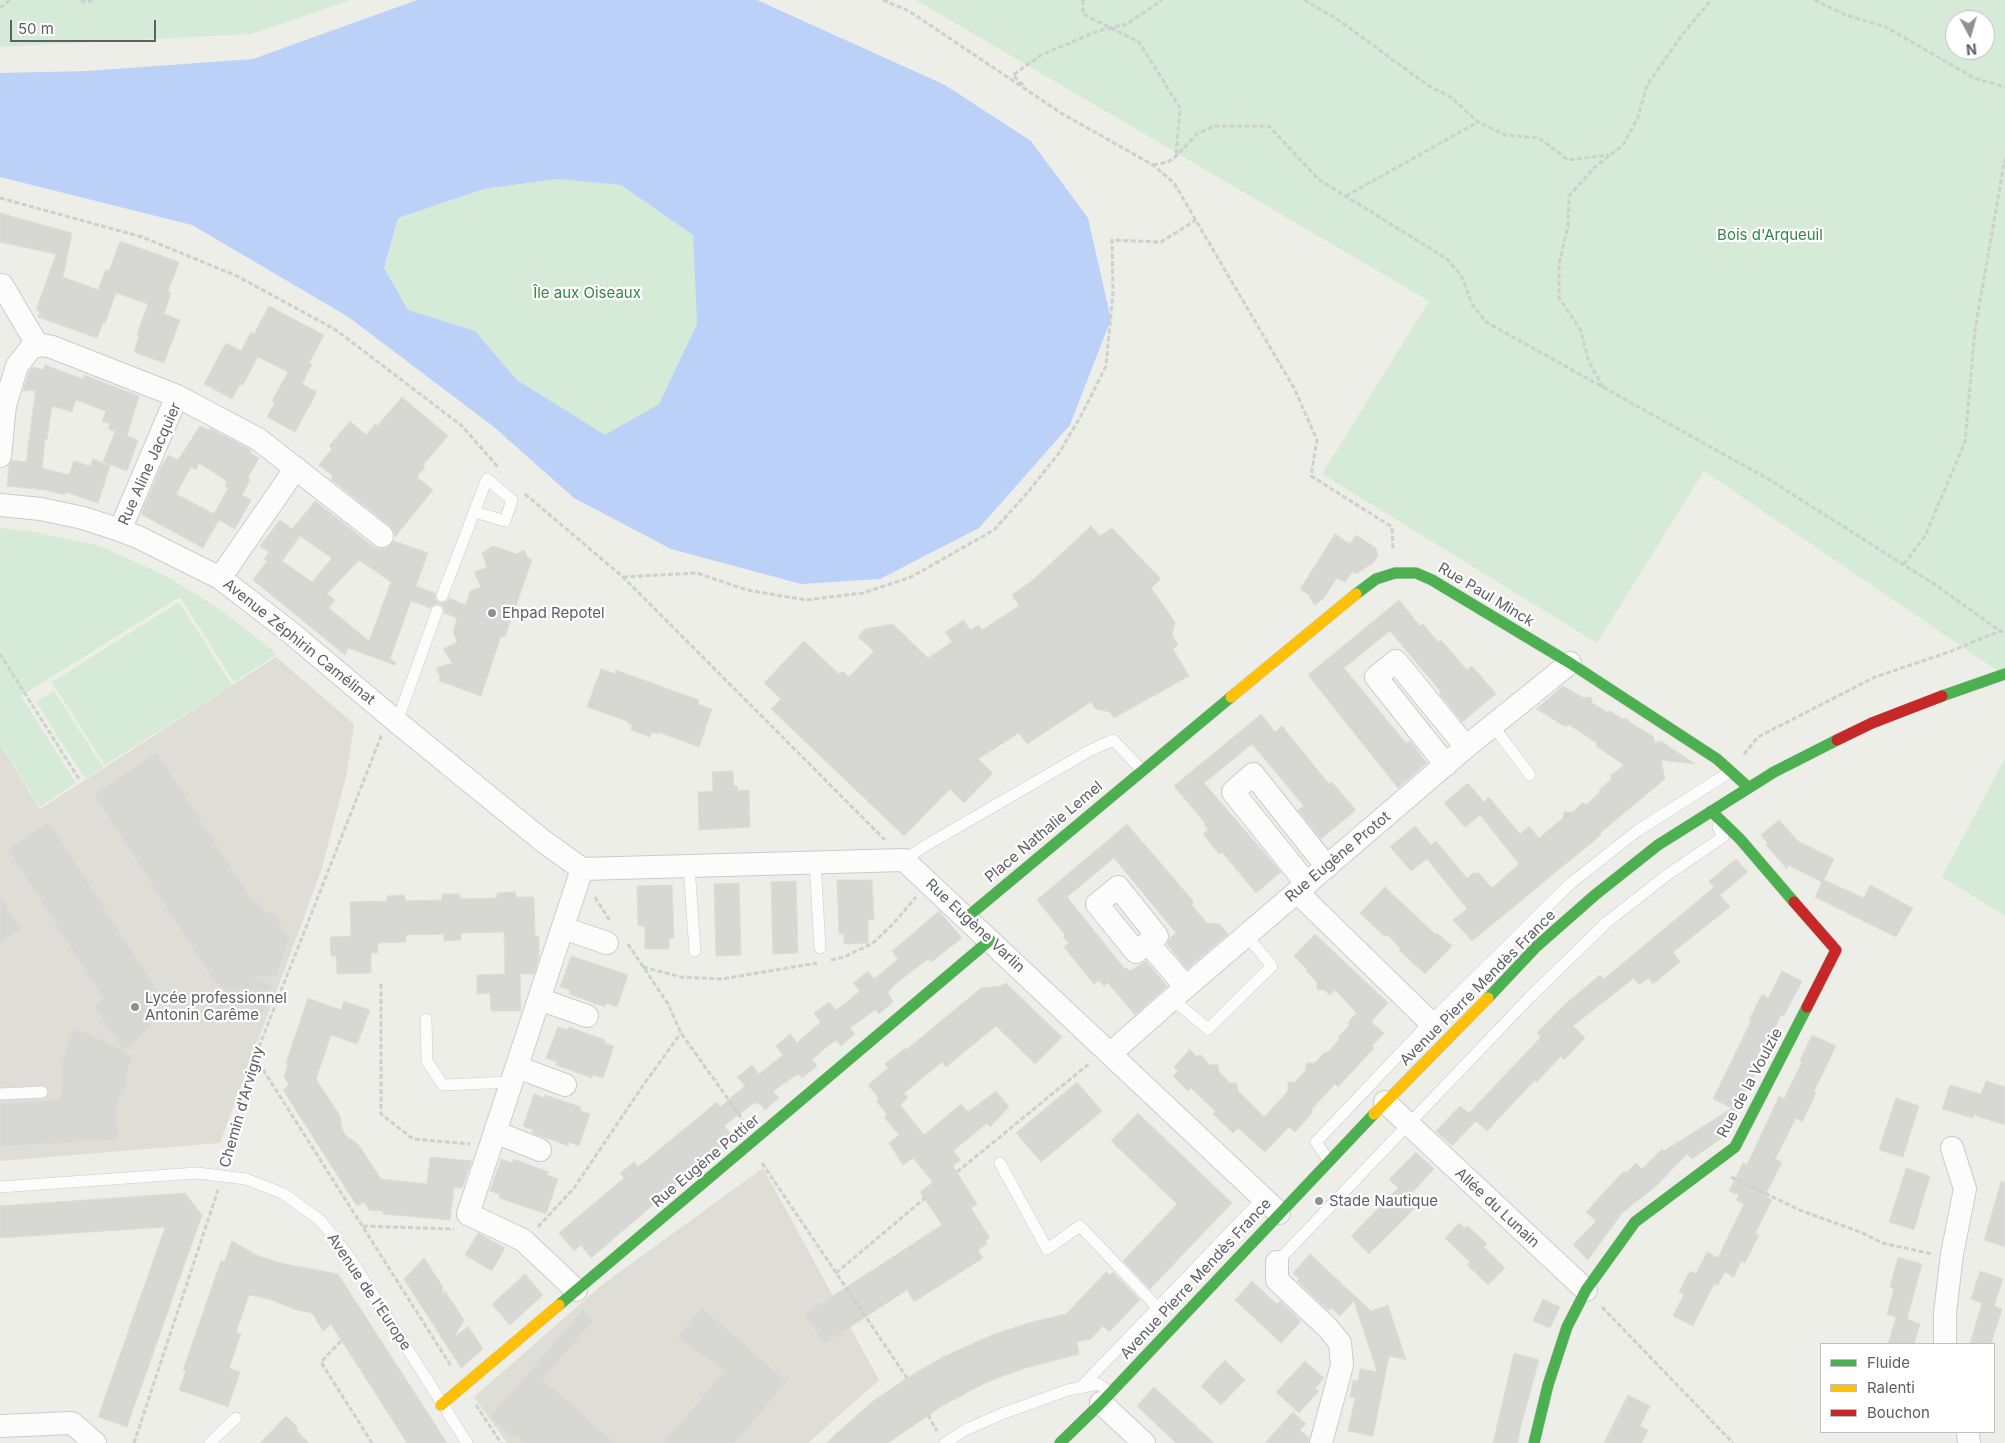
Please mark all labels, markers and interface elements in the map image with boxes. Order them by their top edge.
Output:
scale bar [12,10,159,42]
north arrow [1945,10,1995,60]
text: 50 m [18,19,54,38]
text: N [1965,40,1978,58]
park label: Bois d'Arqueuil [1717,226,1823,244]
park label: Île aux Oiseaux [533,284,641,302]
street label: Rue Aline Jacquier [115,400,185,528]
street label: Rue Paul Minck [1435,559,1537,631]
street label: Avenue Zéphirin Camélinat [219,575,379,709]
place label: Ehpad Repotel [502,604,605,622]
marker: Ehpad Repotel [486,607,498,619]
street label: Place Nathalie Lemel [982,778,1106,886]
street label: Rue Eugène Protot [1282,808,1394,906]
street label: Rue Eugène Varlin [922,875,1028,977]
street label: Avenue Pierre Mendès France [1396,906,1560,1070]
place label: Lycée professionnel Antonin Carême [145,989,287,1024]
marker: Lycée professionnel Antonin Carême [129,1001,141,1013]
street label: Rue de la Voulzie [1713,1025,1787,1141]
street label: Chemin d'Arvigny [216,1044,268,1170]
street label: Rue Eugène Pottier [648,1111,764,1211]
street label: Allée du Lunain [1451,1164,1543,1252]
place label: Stade Nautique [1329,1192,1438,1210]
street label: Avenue Pierre Mendès France [1117,1195,1275,1363]
marker: Stade Nautique [1313,1195,1325,1207]
street label: Avenue de l'Europe [323,1230,415,1354]
legend [1820,1343,1995,1433]
text: Fluide [1867,1353,1910,1372]
text: Ralenti [1867,1378,1915,1397]
text: Bouchon [1867,1403,1930,1422]

